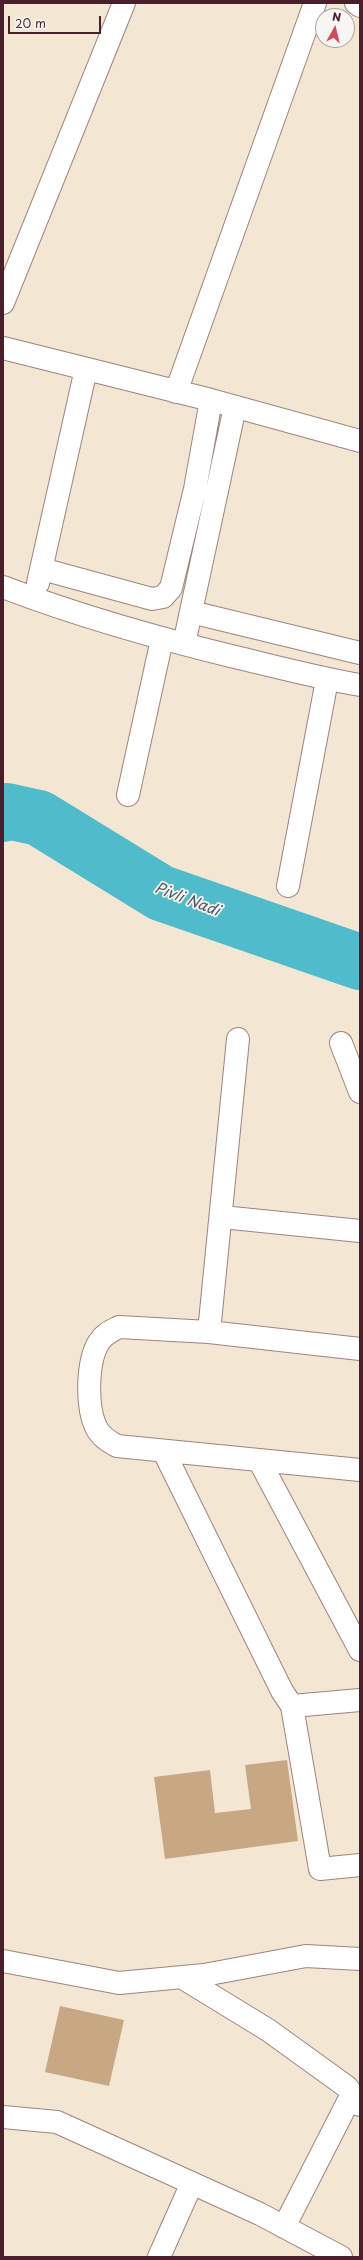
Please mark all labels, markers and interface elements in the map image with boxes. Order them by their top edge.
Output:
scale bar [10,8,103,34]
north arrow [315,8,355,48]
text: N [331,8,342,26]
text: 20 m [15,14,46,32]
water label: Pivli Nadi [152,879,222,921]

